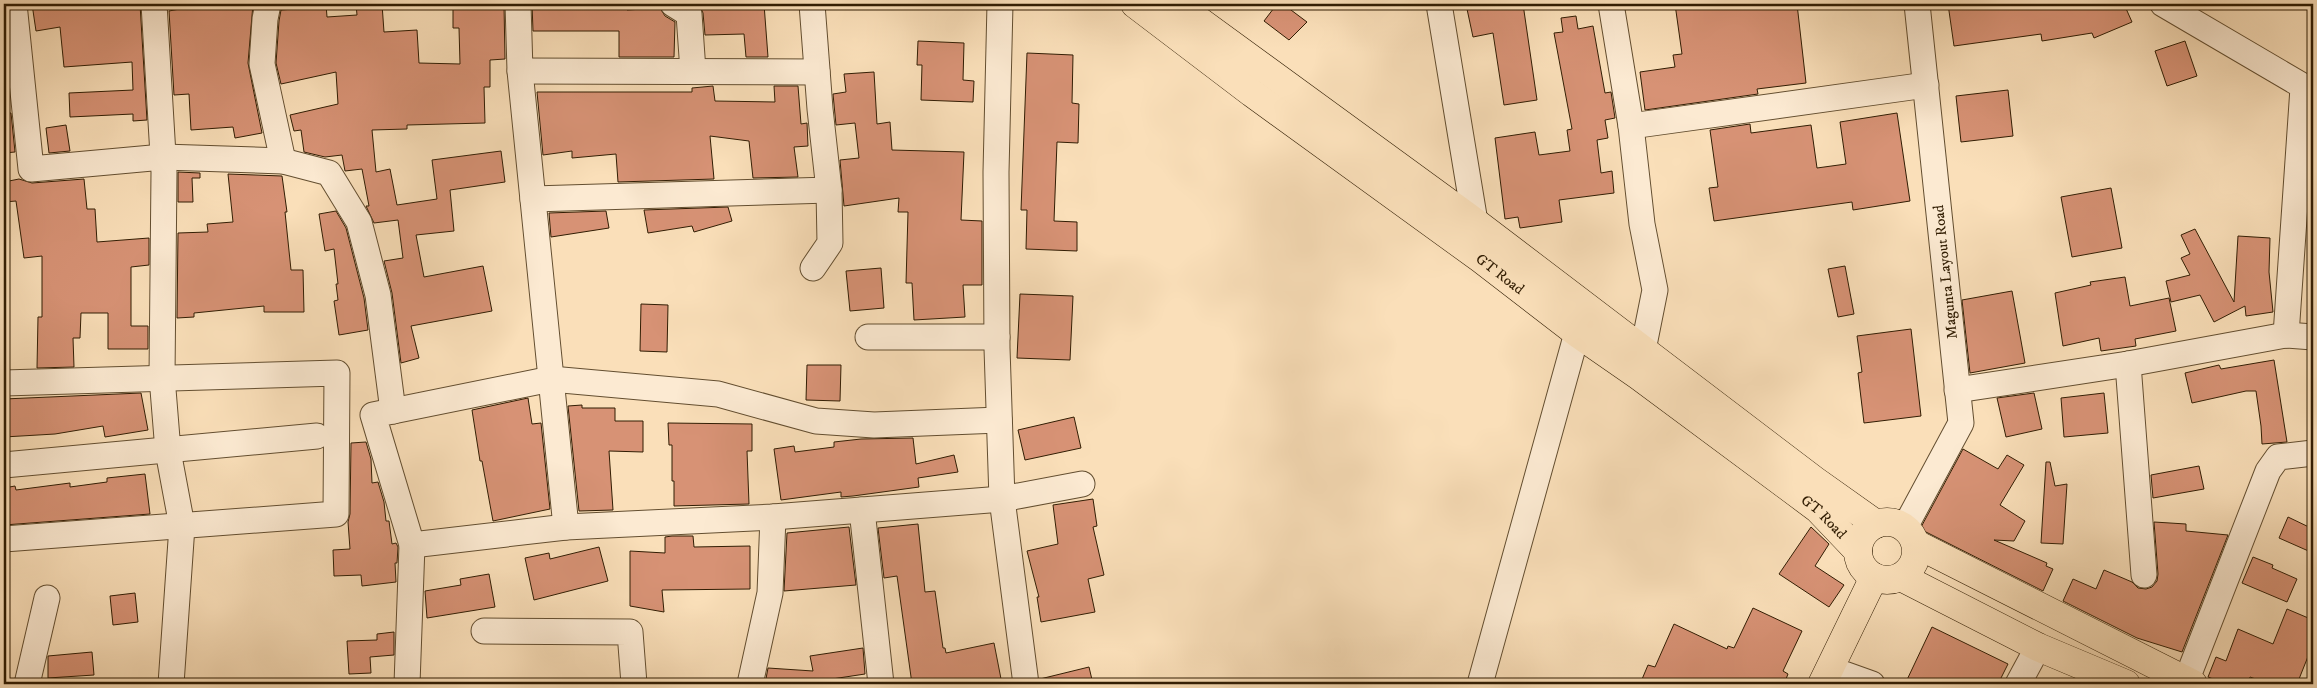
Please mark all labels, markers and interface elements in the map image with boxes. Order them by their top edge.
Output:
street label: Magunta Layout Road [1929,204,1962,340]
street label: GT Road [1472,249,1528,299]
street label: GT Road [1797,491,1851,543]

